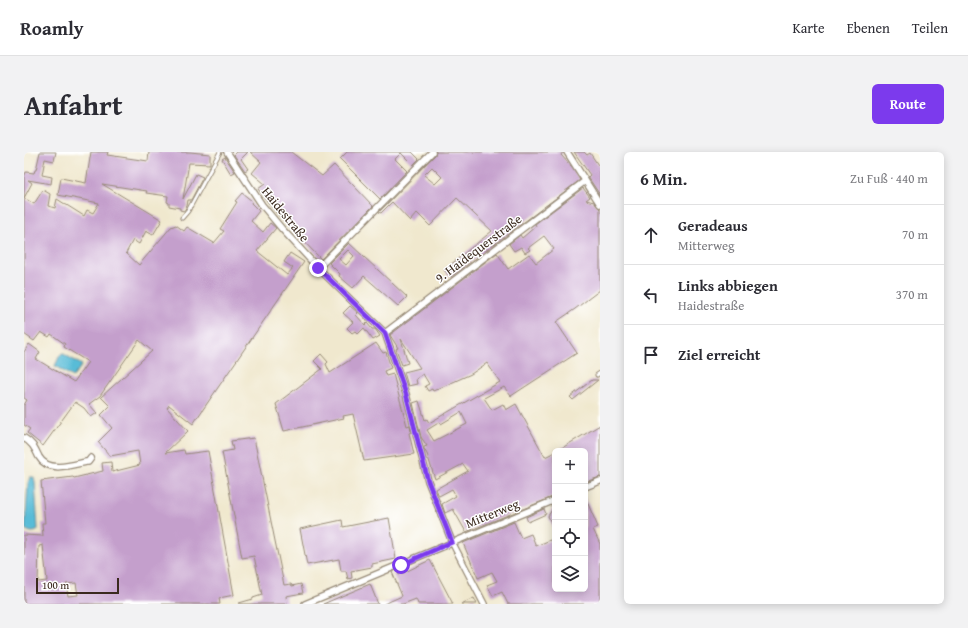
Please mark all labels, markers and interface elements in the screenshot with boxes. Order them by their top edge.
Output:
text: Roamly [20,14,84,42]
text: Karte [792,18,825,38]
text: Ebenen [847,18,890,38]
text: Teilen [912,18,948,38]
text: Anfahrt [24,84,123,125]
button: Route [872,84,944,124]
text: 6 Min. [640,166,687,191]
text: Zu Fuß · 440 m [850,169,928,188]
street label: Haidestraße [257,183,314,246]
street label: 9. Haidequerstraße [431,210,526,287]
text: Geradeaus [678,215,748,236]
icon: ahead [640,224,662,246]
text: 70 m [902,225,928,244]
text: Mitterweg [678,236,734,255]
route end [309,259,327,277]
text: Links abbiegen [678,275,778,296]
icon: left [640,284,662,306]
text: 370 m [896,285,928,304]
text: Haidestraße [678,296,744,315]
icon: arrive [640,344,662,366]
text: Ziel erreicht [678,344,760,365]
map controls [552,448,588,592]
button: + [552,448,588,484]
button: − [552,484,588,520]
street label: Mitterweg [462,494,522,533]
button: locate [552,520,588,556]
route start [392,556,410,574]
button: layers [552,556,588,592]
scale bar [36,576,119,595]
text: 100 m [42,577,69,593]

